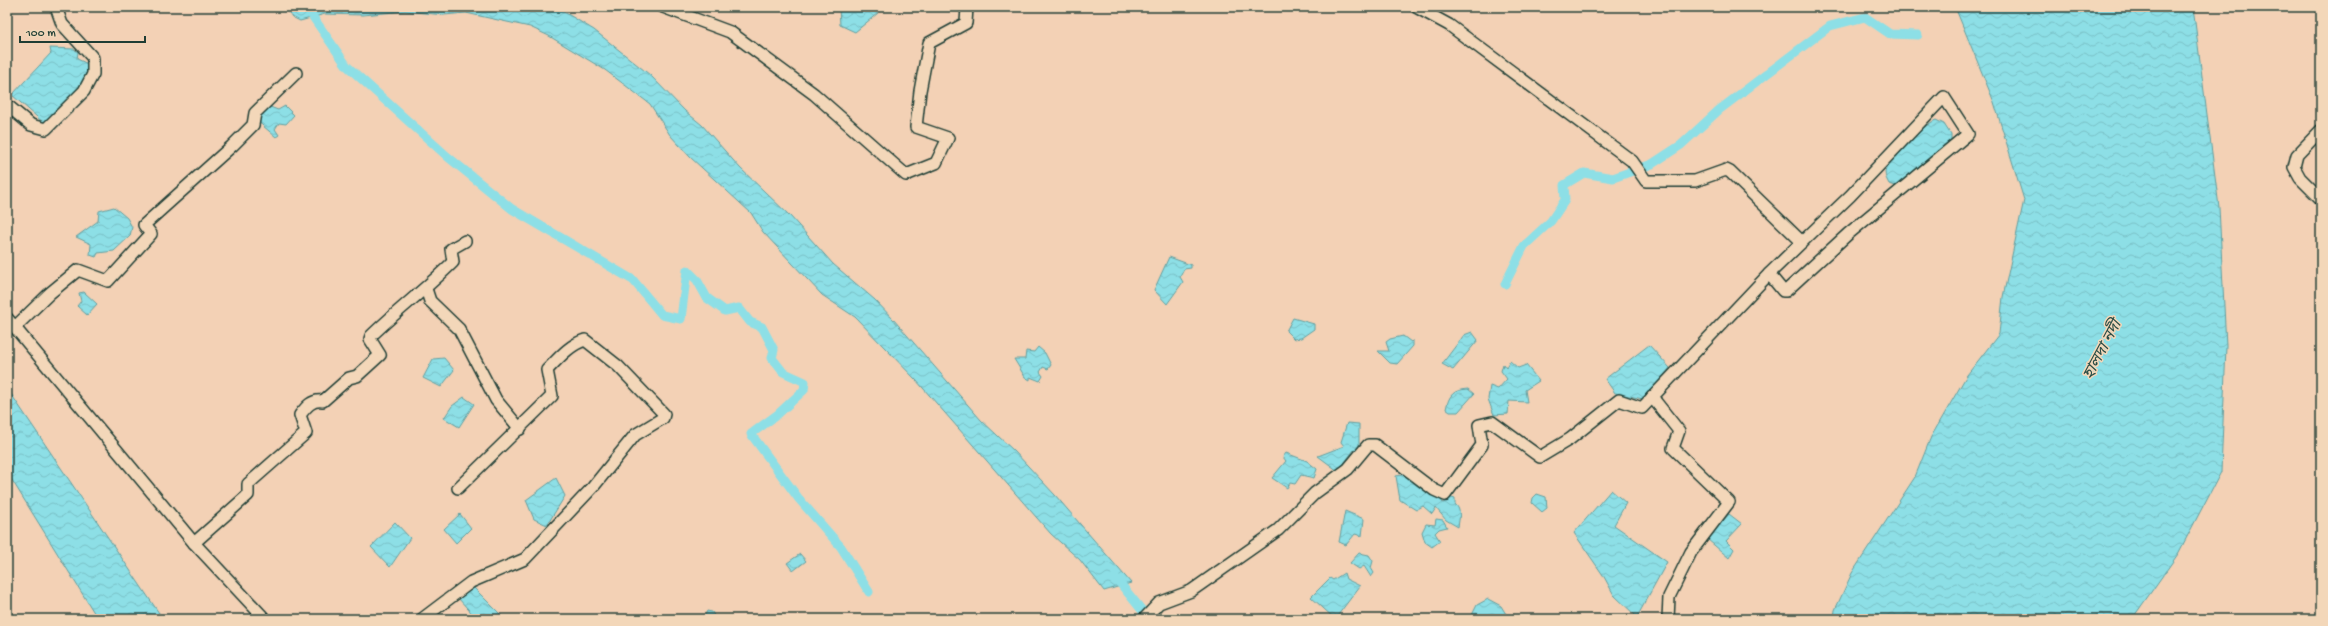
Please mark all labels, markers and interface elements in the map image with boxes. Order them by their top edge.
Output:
scale bar [20,18,145,44]
text: 100 m [25,27,56,41]
water label: হালদা নদী [2078,314,2129,383]

